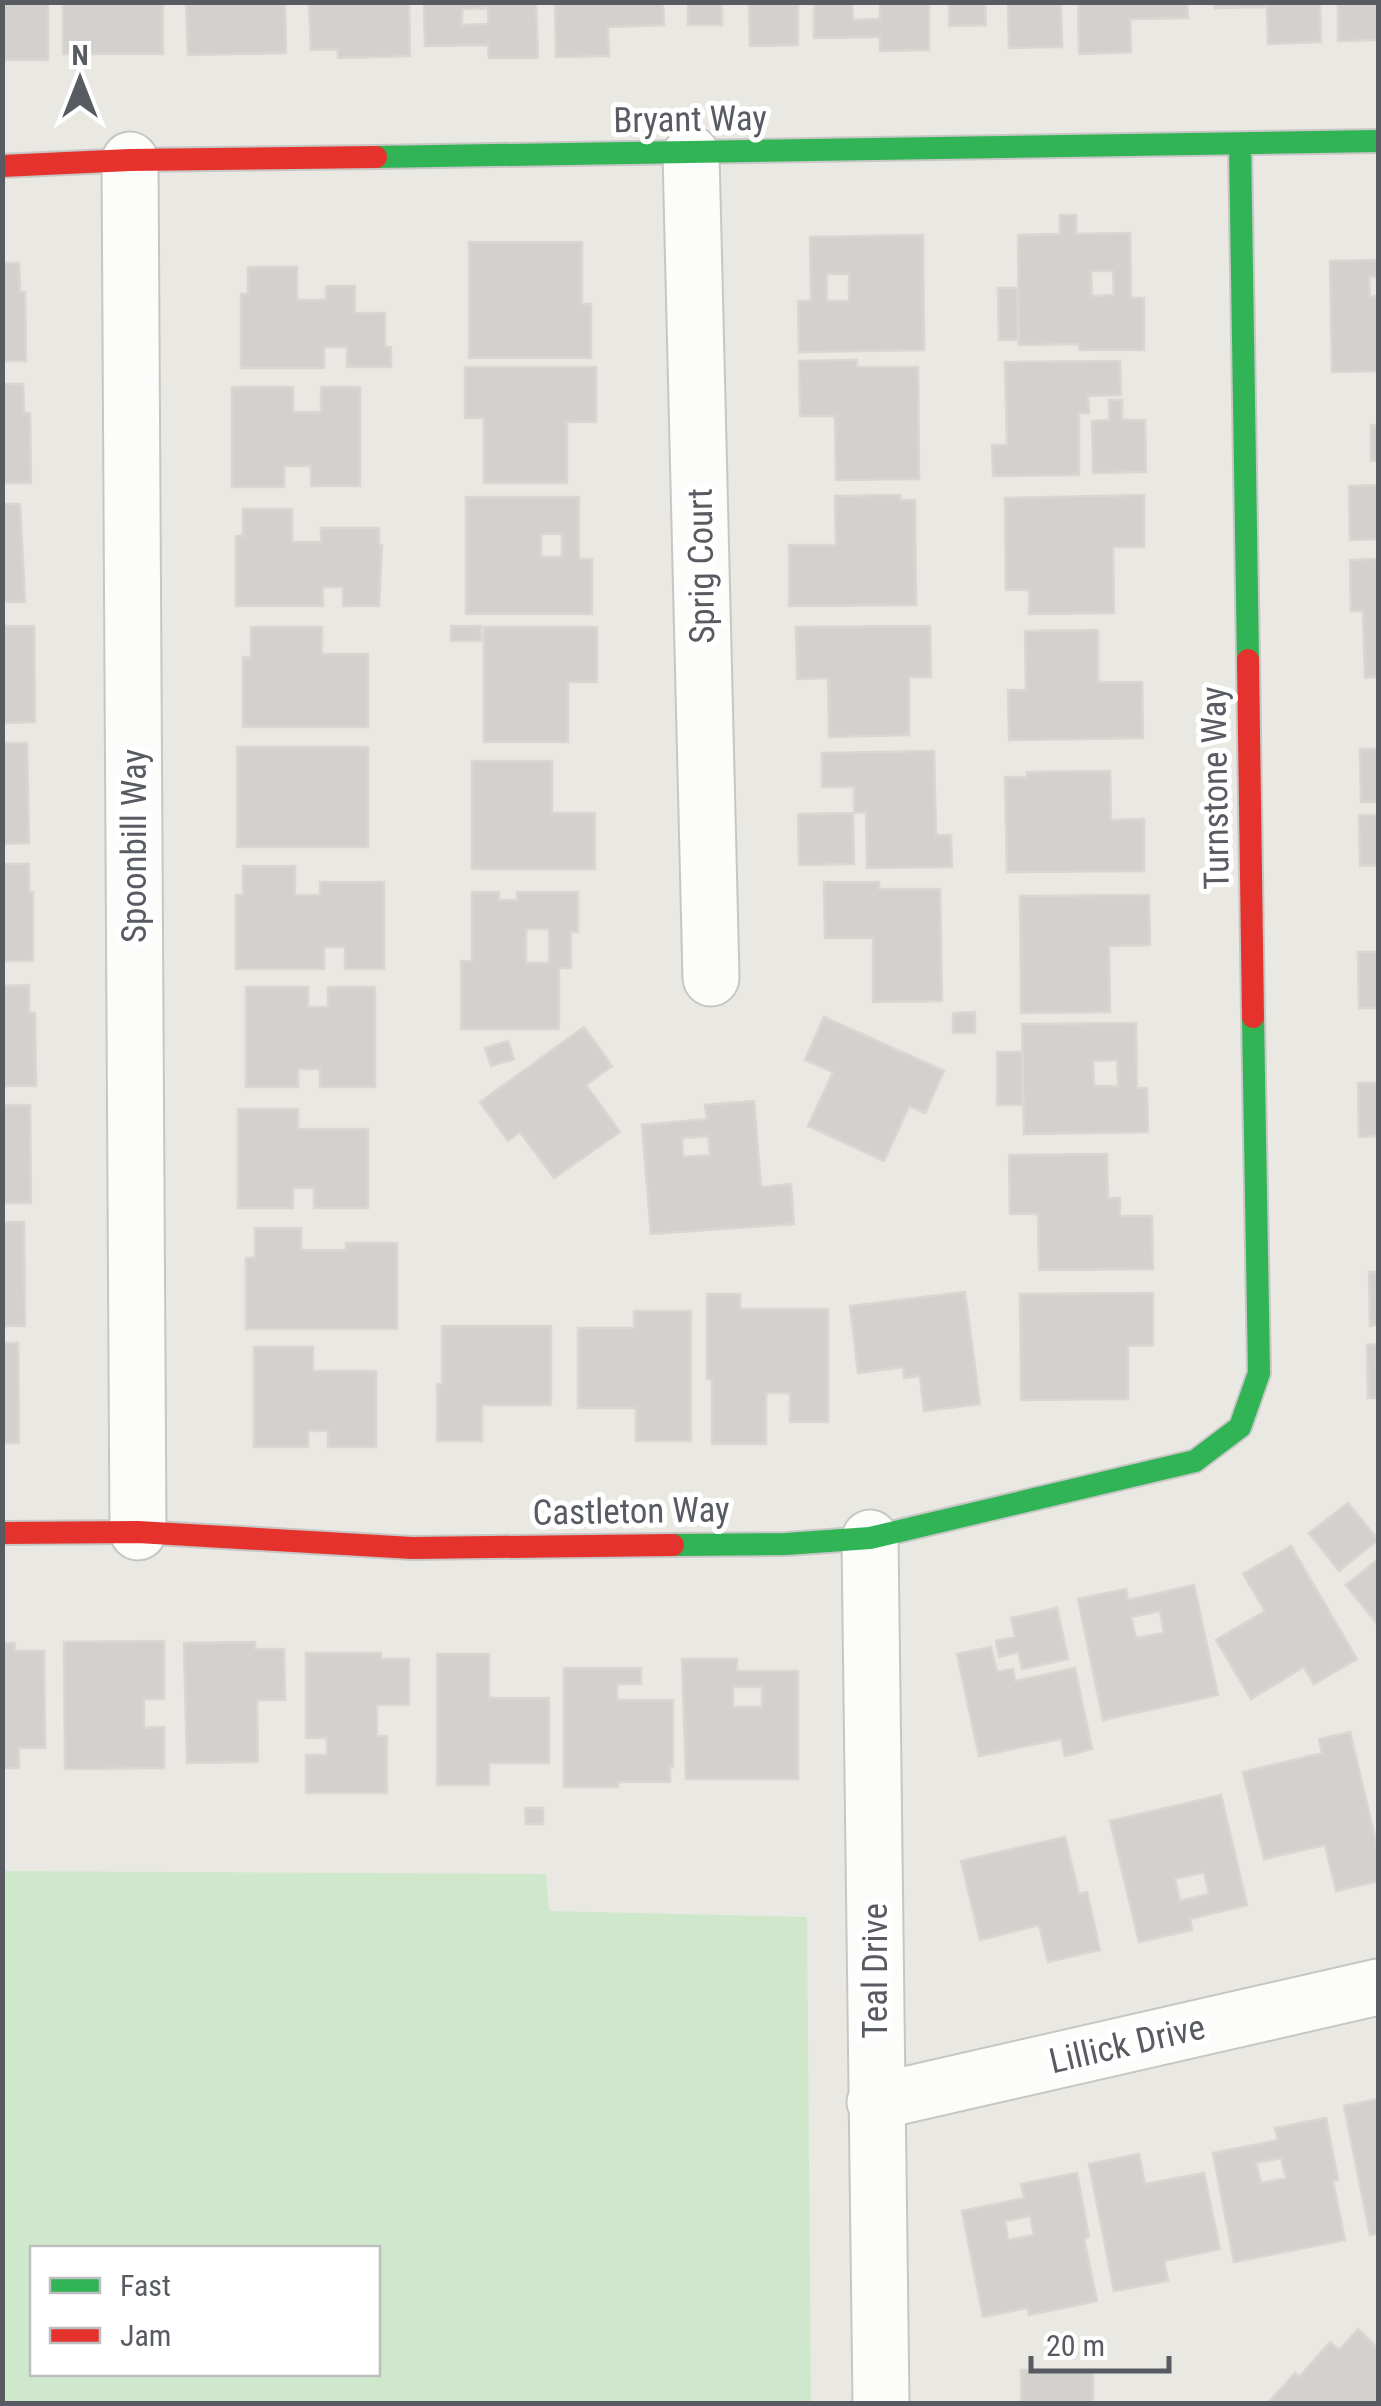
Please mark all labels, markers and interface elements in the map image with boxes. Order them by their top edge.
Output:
north arrow [30,30,130,130]
text: N [71,39,89,72]
street label: Bryant Way [613,98,767,141]
street label: Sprig Court [680,488,723,644]
street label: Turnstone Way [1193,686,1238,890]
street label: Spoonbill Way [114,749,155,943]
street label: Castleton Way [532,1489,730,1534]
street label: Teal Drive [855,1903,896,2039]
street label: Lillick Drive [1045,2007,1209,2082]
legend [30,2246,380,2376]
text: Fast [120,2268,171,2303]
scale bar [1031,2311,1168,2373]
text: Jam [120,2318,171,2353]
text: 20 m [1046,2328,1105,2363]

